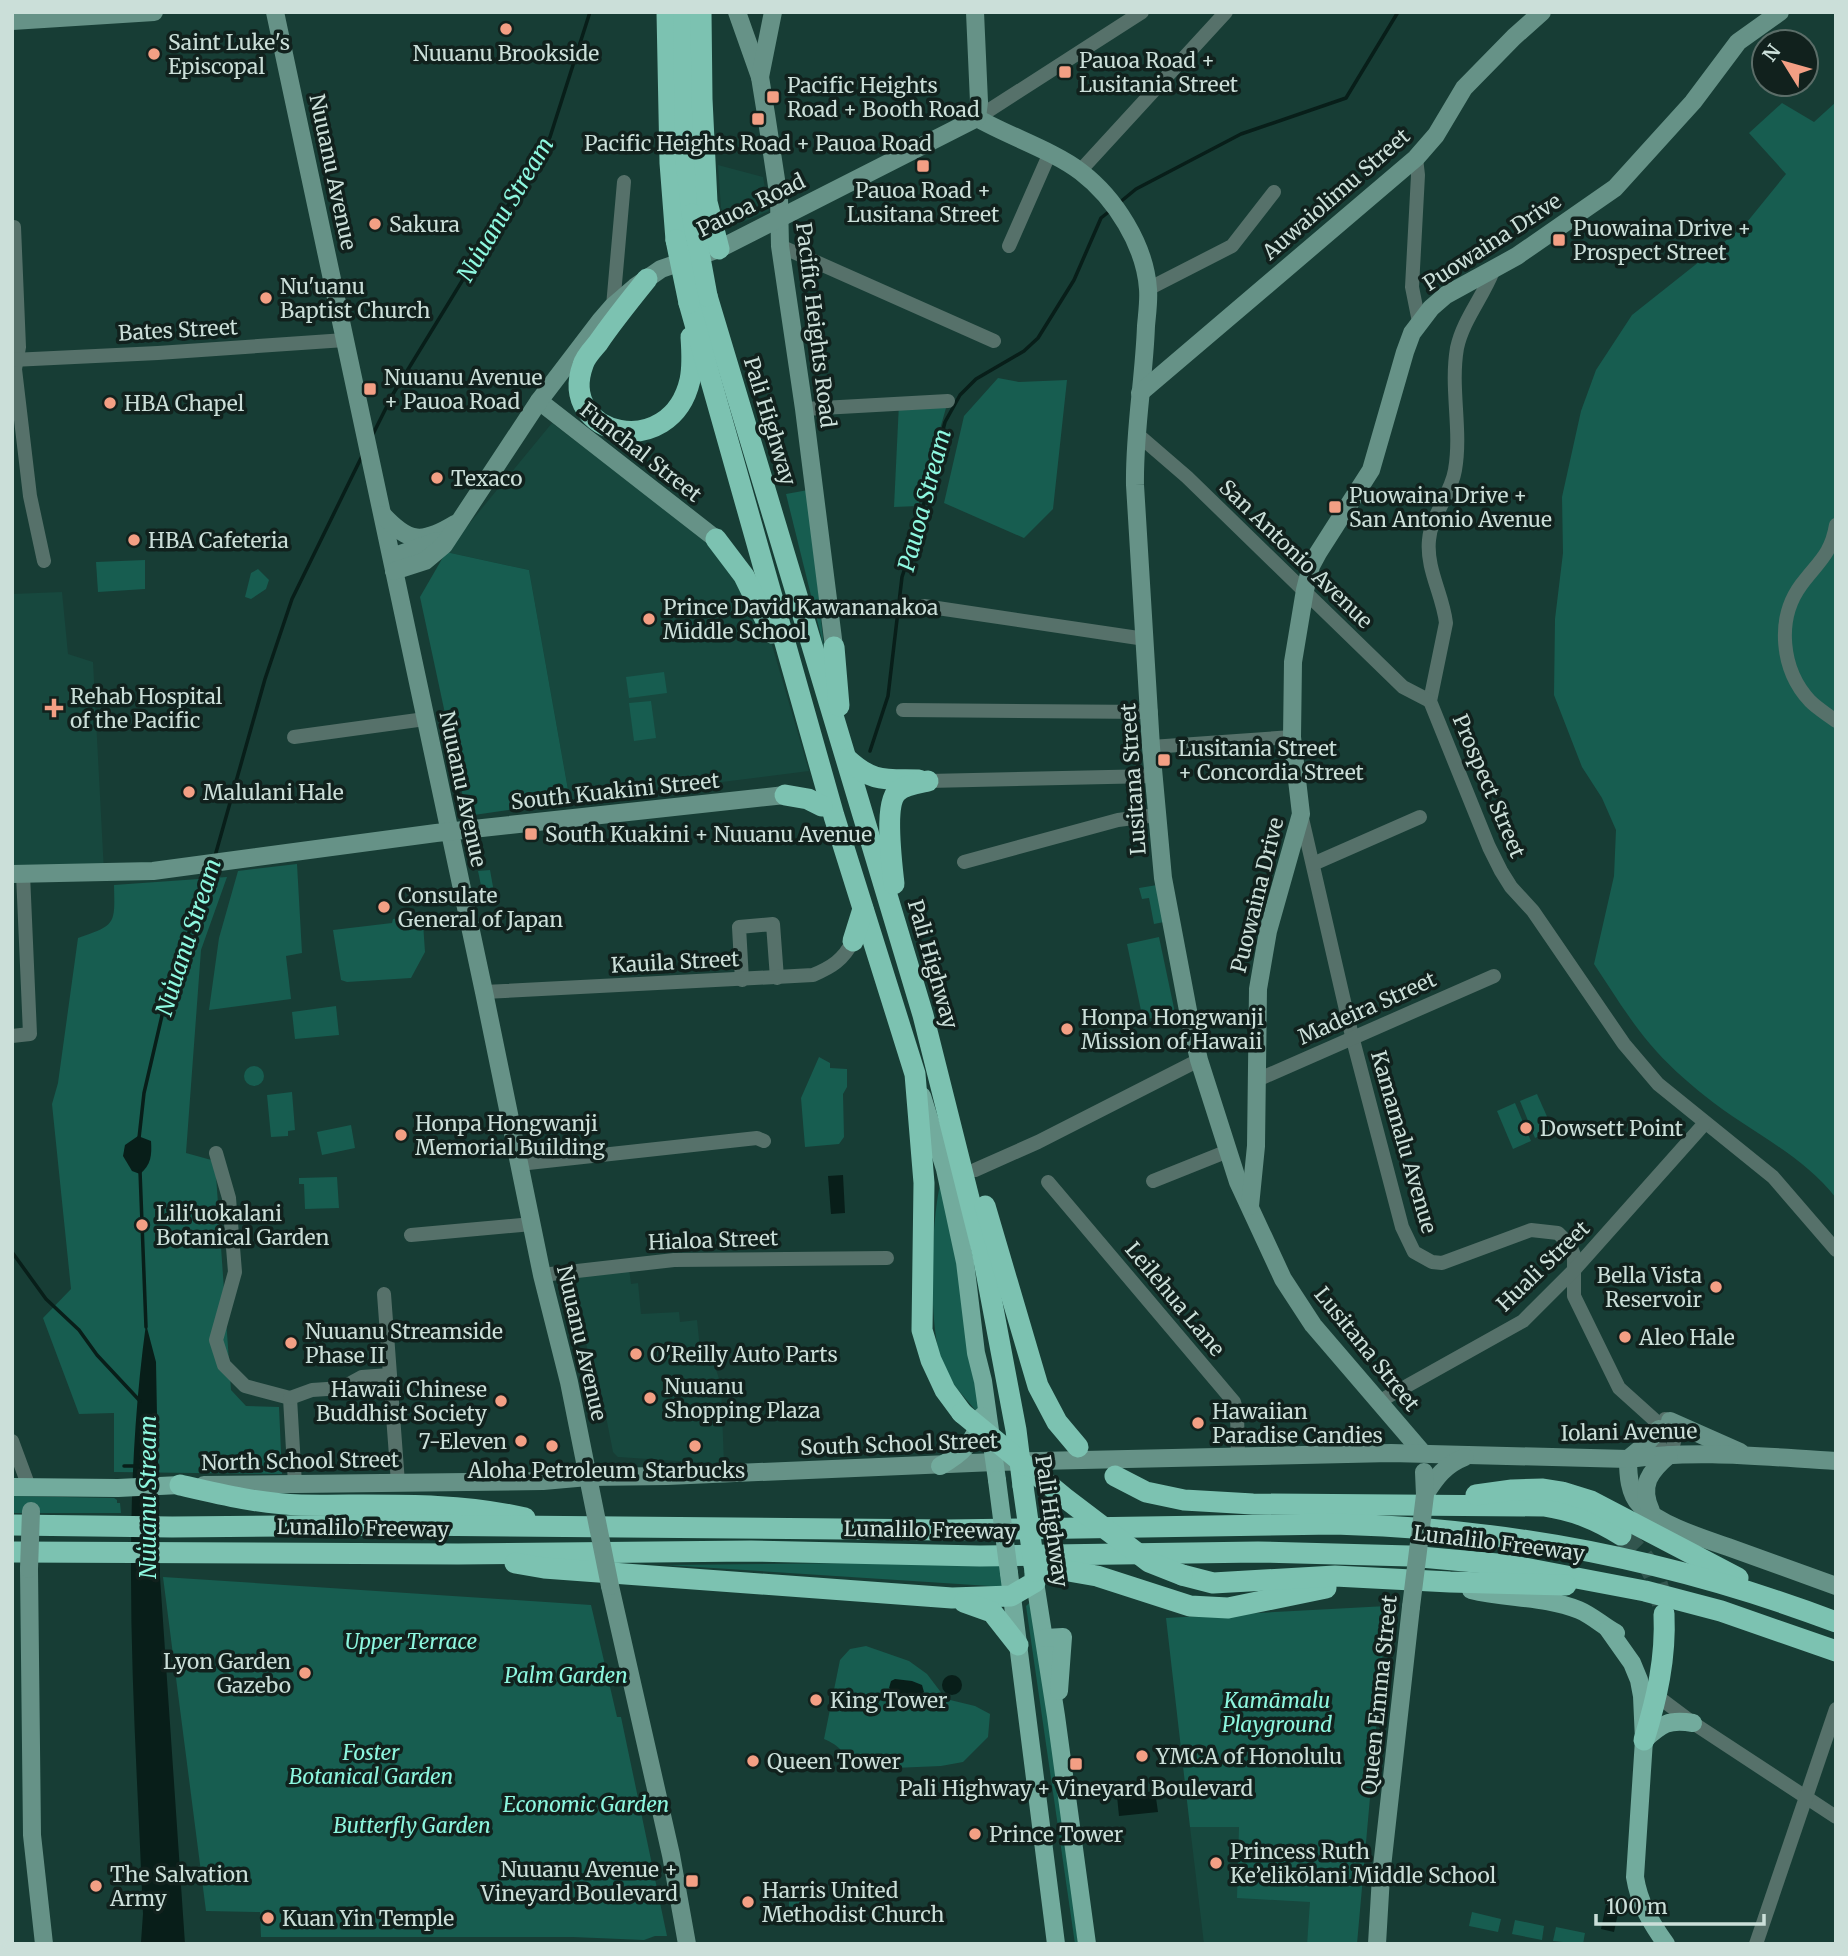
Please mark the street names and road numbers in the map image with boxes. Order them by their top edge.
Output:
street label: Nuuanu Avenue [303,92,363,252]
street label: Auwaiolimu Street [1256,122,1415,266]
street label: Pauoa Road [692,167,810,243]
street label: Puowaina Drive [1418,187,1566,297]
street label: Pacific Heights Road [790,221,842,430]
street label: Bates Street [117,313,239,347]
street label: Pali Highway [738,354,803,489]
street label: Funchal Street [575,396,707,508]
street label: San Antonio Avenue [1214,474,1378,634]
street label: Lusitana Street [1114,702,1152,856]
street label: Nuuanu Avenue [433,709,493,869]
street label: Prospect Street [1447,710,1531,862]
street label: South Kuakini Street [509,767,721,815]
street label: Puowaina Drive [1225,814,1289,976]
street label: Pali Highway [902,896,965,1032]
street label: Kauila Street [610,945,740,979]
street label: Madeira Street [1294,966,1440,1050]
street label: Kamamalu Avenue [1365,1048,1443,1237]
street label: Huali Street [1491,1215,1595,1317]
street label: Hialoa Street [647,1224,779,1256]
street label: Leilehua Lane [1119,1236,1231,1362]
street label: Nuuanu Avenue [551,1263,613,1423]
street label: Lusitana Street [1309,1281,1425,1417]
street label: Iolani Avenue [1560,1417,1698,1447]
street label: South School Street [799,1427,999,1461]
street label: North School Street [201,1446,399,1476]
street label: Pali Highway [1029,1453,1075,1589]
street label: Lunalilo Freeway [276,1513,450,1543]
street label: Lunalilo Freeway [843,1515,1017,1545]
street label: Lunalilo Freeway [1412,1519,1587,1567]
street label: Queen Emma Street [1355,1594,1403,1796]

